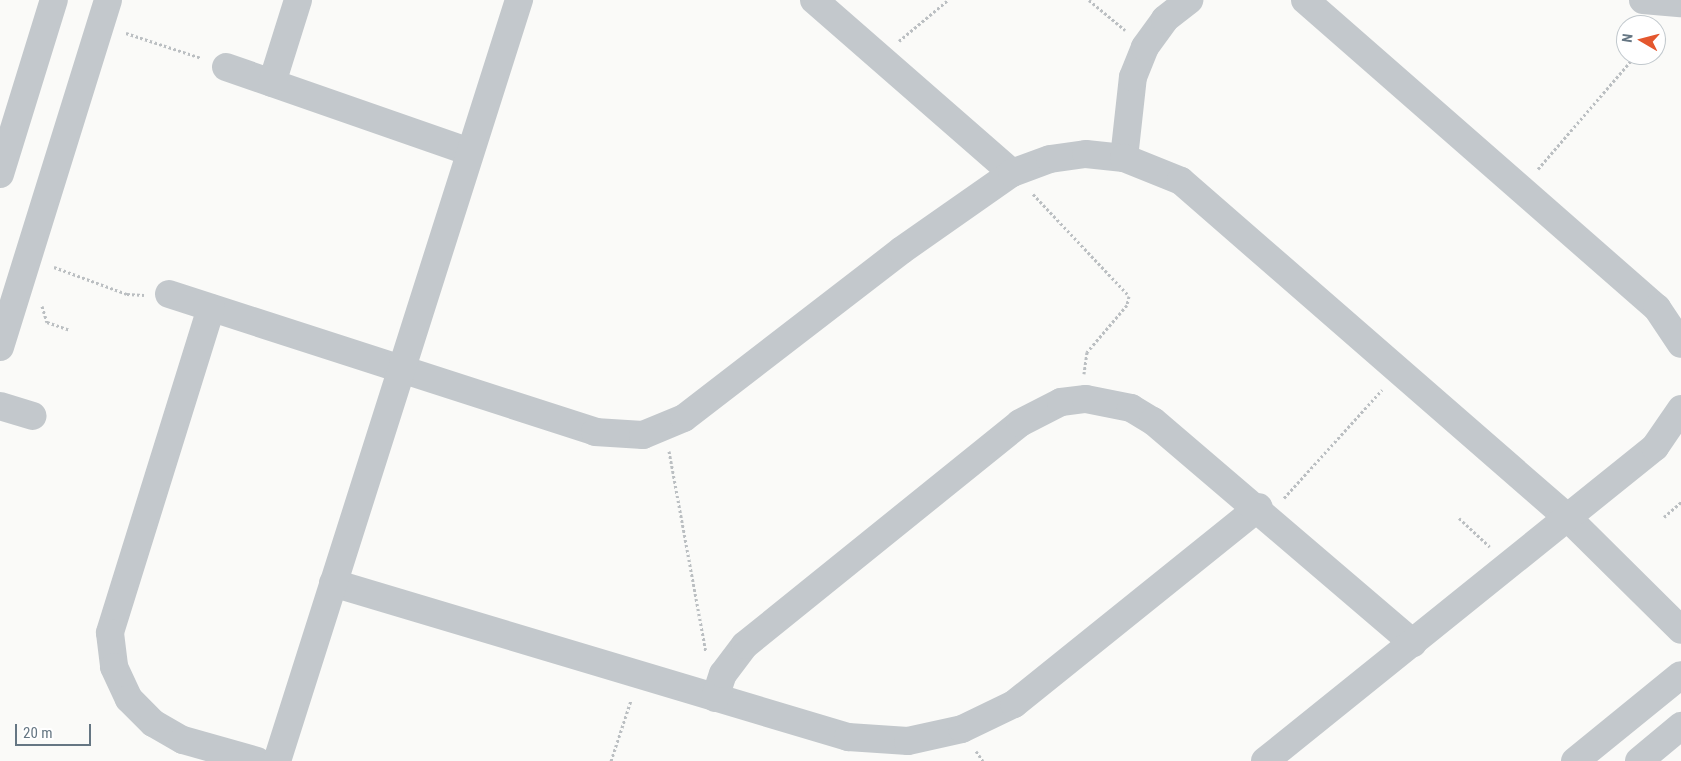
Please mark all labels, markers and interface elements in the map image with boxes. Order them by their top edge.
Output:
north arrow [1616,15,1666,65]
text: N [1619,33,1636,43]
scale bar [18,714,94,746]
text: 20 m [23,724,53,742]

